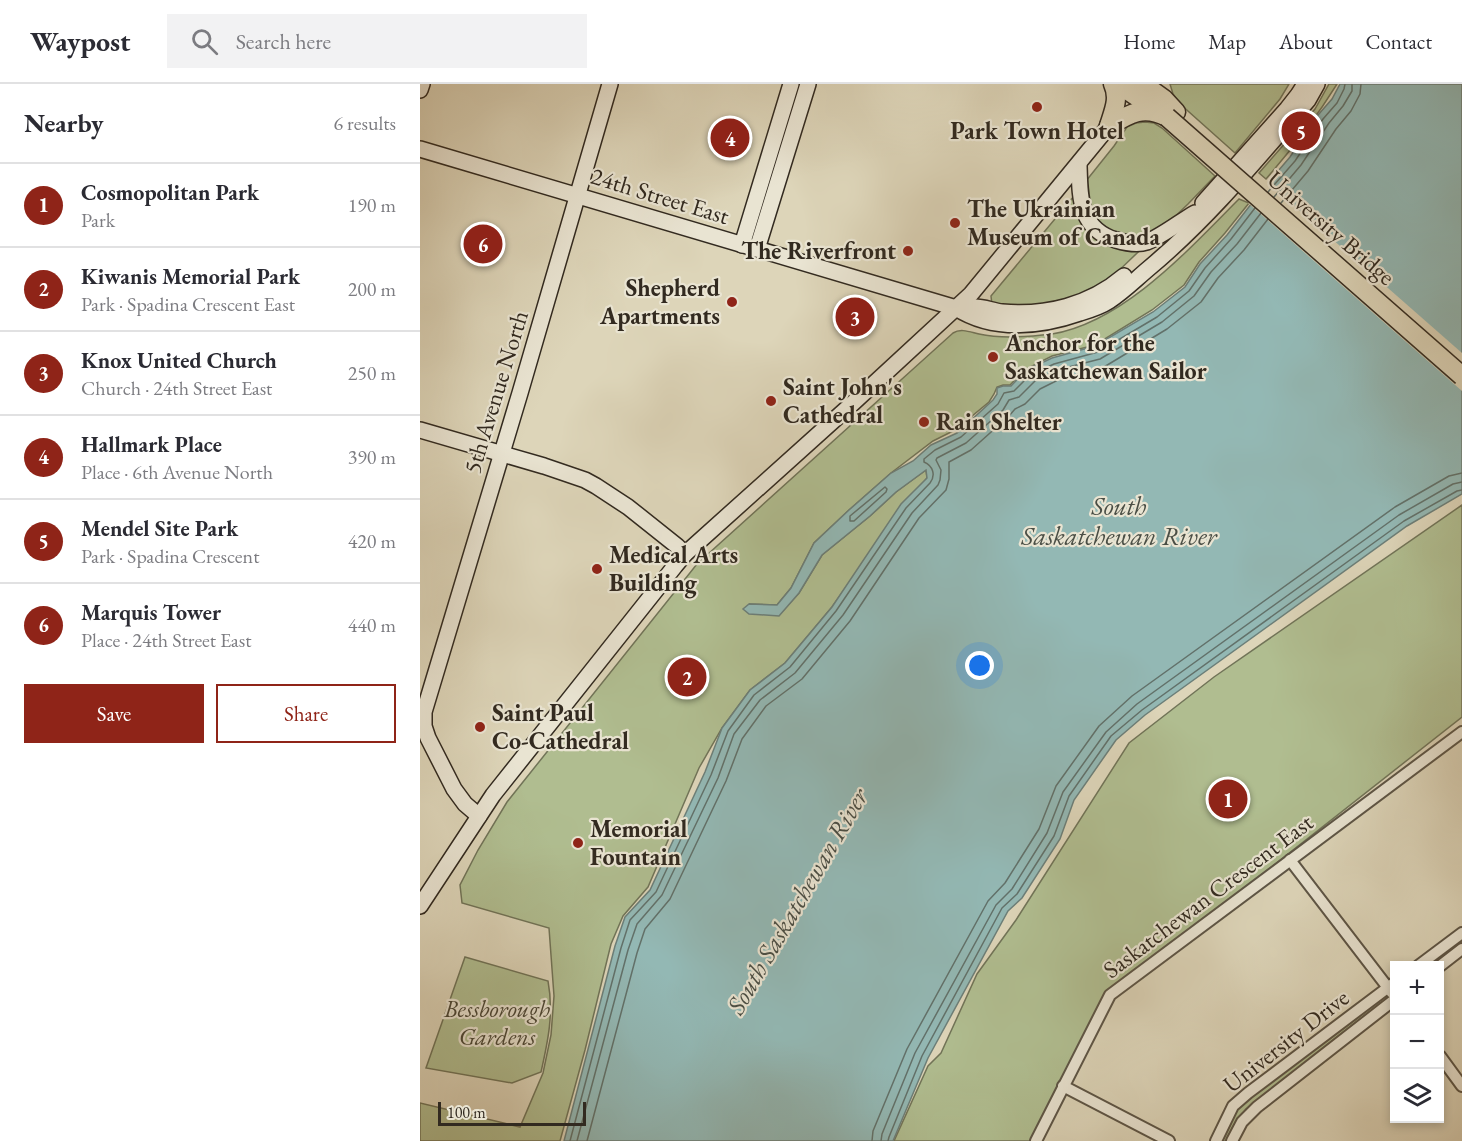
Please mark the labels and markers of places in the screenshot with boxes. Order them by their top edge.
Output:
marker: Park Town Hotel [1030,100,1044,114]
pin: 5 [1282,108,1320,154]
place label: Park Town Hotel [950,115,1124,146]
pin: 4 [710,116,750,160]
place label: The Ukrainian Museum of Canada [967,193,1161,252]
marker: The Ukrainian Museum of Canada [948,216,962,230]
pin: 6 [464,222,502,266]
place label: The Riverfront [741,235,896,266]
marker: The Riverfront [901,244,915,258]
place label: Shepherd Apartments [599,272,721,331]
pin: 3 [836,294,874,340]
marker: Shepherd Apartments [725,295,739,309]
place label: Anchor for the Saskatchewan Sailor [1004,327,1207,386]
marker: Anchor for the Saskatchewan Sailor [986,350,1000,364]
place label: Saint John's Cathedral [783,371,902,430]
marker: Saint John's Cathedral [764,394,778,408]
place label: Rain Shelter [936,406,1062,437]
marker: Rain Shelter [917,415,931,429]
place label: Medical Arts Building [609,539,738,599]
marker: Medical Arts Building [590,562,604,576]
pin: 2 [668,654,706,700]
place label: Saint Paul Co-Cathedral [492,697,629,756]
marker: Saint Paul Co-Cathedral [473,720,487,734]
pin: 1 [1208,776,1248,822]
place label: Memorial Fountain [590,813,688,872]
marker: Memorial Fountain [571,836,585,850]

